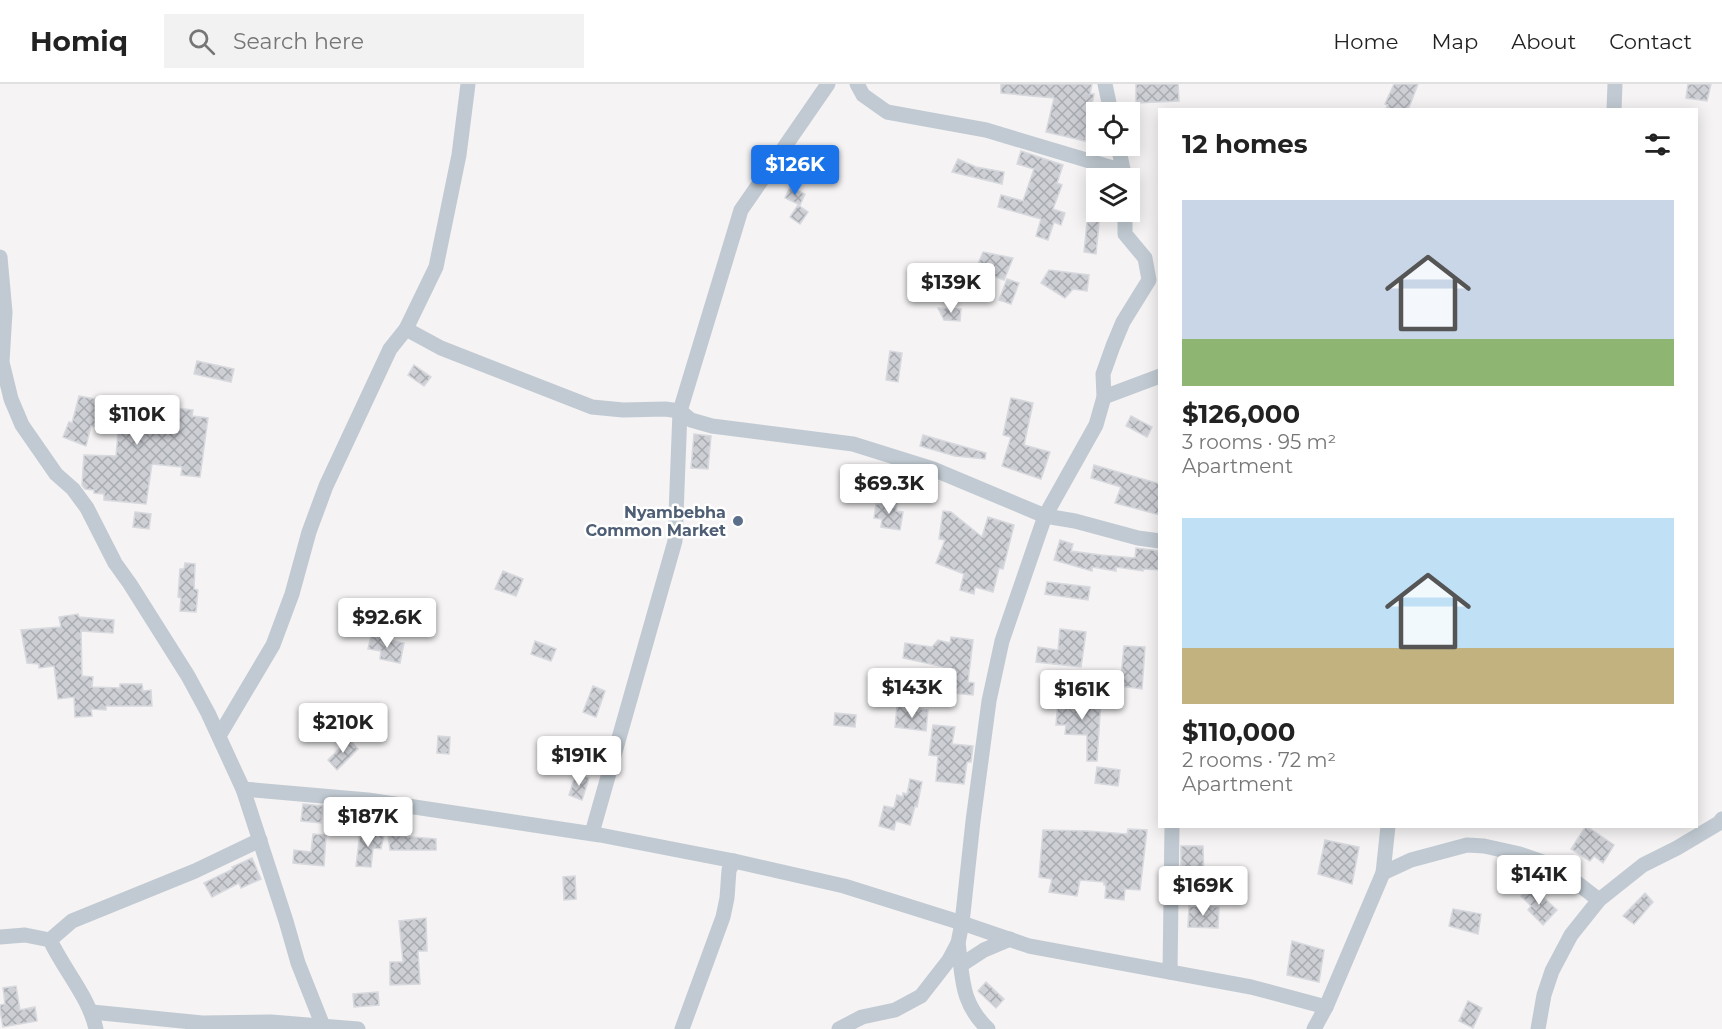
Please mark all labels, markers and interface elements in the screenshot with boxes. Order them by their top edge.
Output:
search box [164,14,584,68]
text: Homiq [30,24,128,58]
icon: search [185,25,218,58]
text: Search here [233,28,364,55]
text: Home [1333,29,1398,54]
text: Map [1431,29,1478,54]
text: About [1511,29,1576,54]
text: Contact [1609,29,1692,54]
map controls [1086,102,1140,222]
button: locate [1086,102,1140,156]
text: 12 homes [1182,128,1308,160]
icon: filters [1641,128,1674,161]
pin: $126K [753,145,837,196]
text: $126K [765,152,825,176]
button: layers [1086,168,1140,222]
icon: home [1374,239,1482,347]
pin: $139K [909,263,993,314]
text: $139K [921,270,981,294]
pin: $110K [95,395,179,446]
text: $126,000 [1182,398,1300,430]
text: $110K [109,402,165,426]
text: 3 rooms · 95 m² [1182,430,1336,454]
text: Apartment [1182,454,1293,478]
pin: $69.3K [840,464,938,515]
text: $69.3K [854,471,924,495]
place label: Nyambebha Common Market [585,503,726,540]
marker: Nyambebha Common Market [731,514,745,528]
icon: home [1374,557,1482,665]
pin: $92.6K [338,598,436,649]
text: $92.6K [352,605,422,629]
pin: $143K [870,668,954,719]
pin: $161K [1040,670,1124,721]
text: $143K [882,675,942,699]
text: $161K [1054,677,1110,701]
pin: $210K [301,703,385,754]
text: $210K [313,710,373,734]
text: $110,000 [1182,716,1295,748]
pin: $191K [537,736,621,787]
text: $191K [551,743,607,767]
text: 2 rooms · 72 m² [1182,748,1336,772]
text: Apartment [1182,772,1293,796]
pin: $187K [326,797,410,848]
text: $187K [338,804,398,828]
pin: $141K [1497,855,1581,906]
text: $141K [1511,862,1567,886]
pin: $169K [1161,866,1245,917]
text: $169K [1173,873,1233,897]

